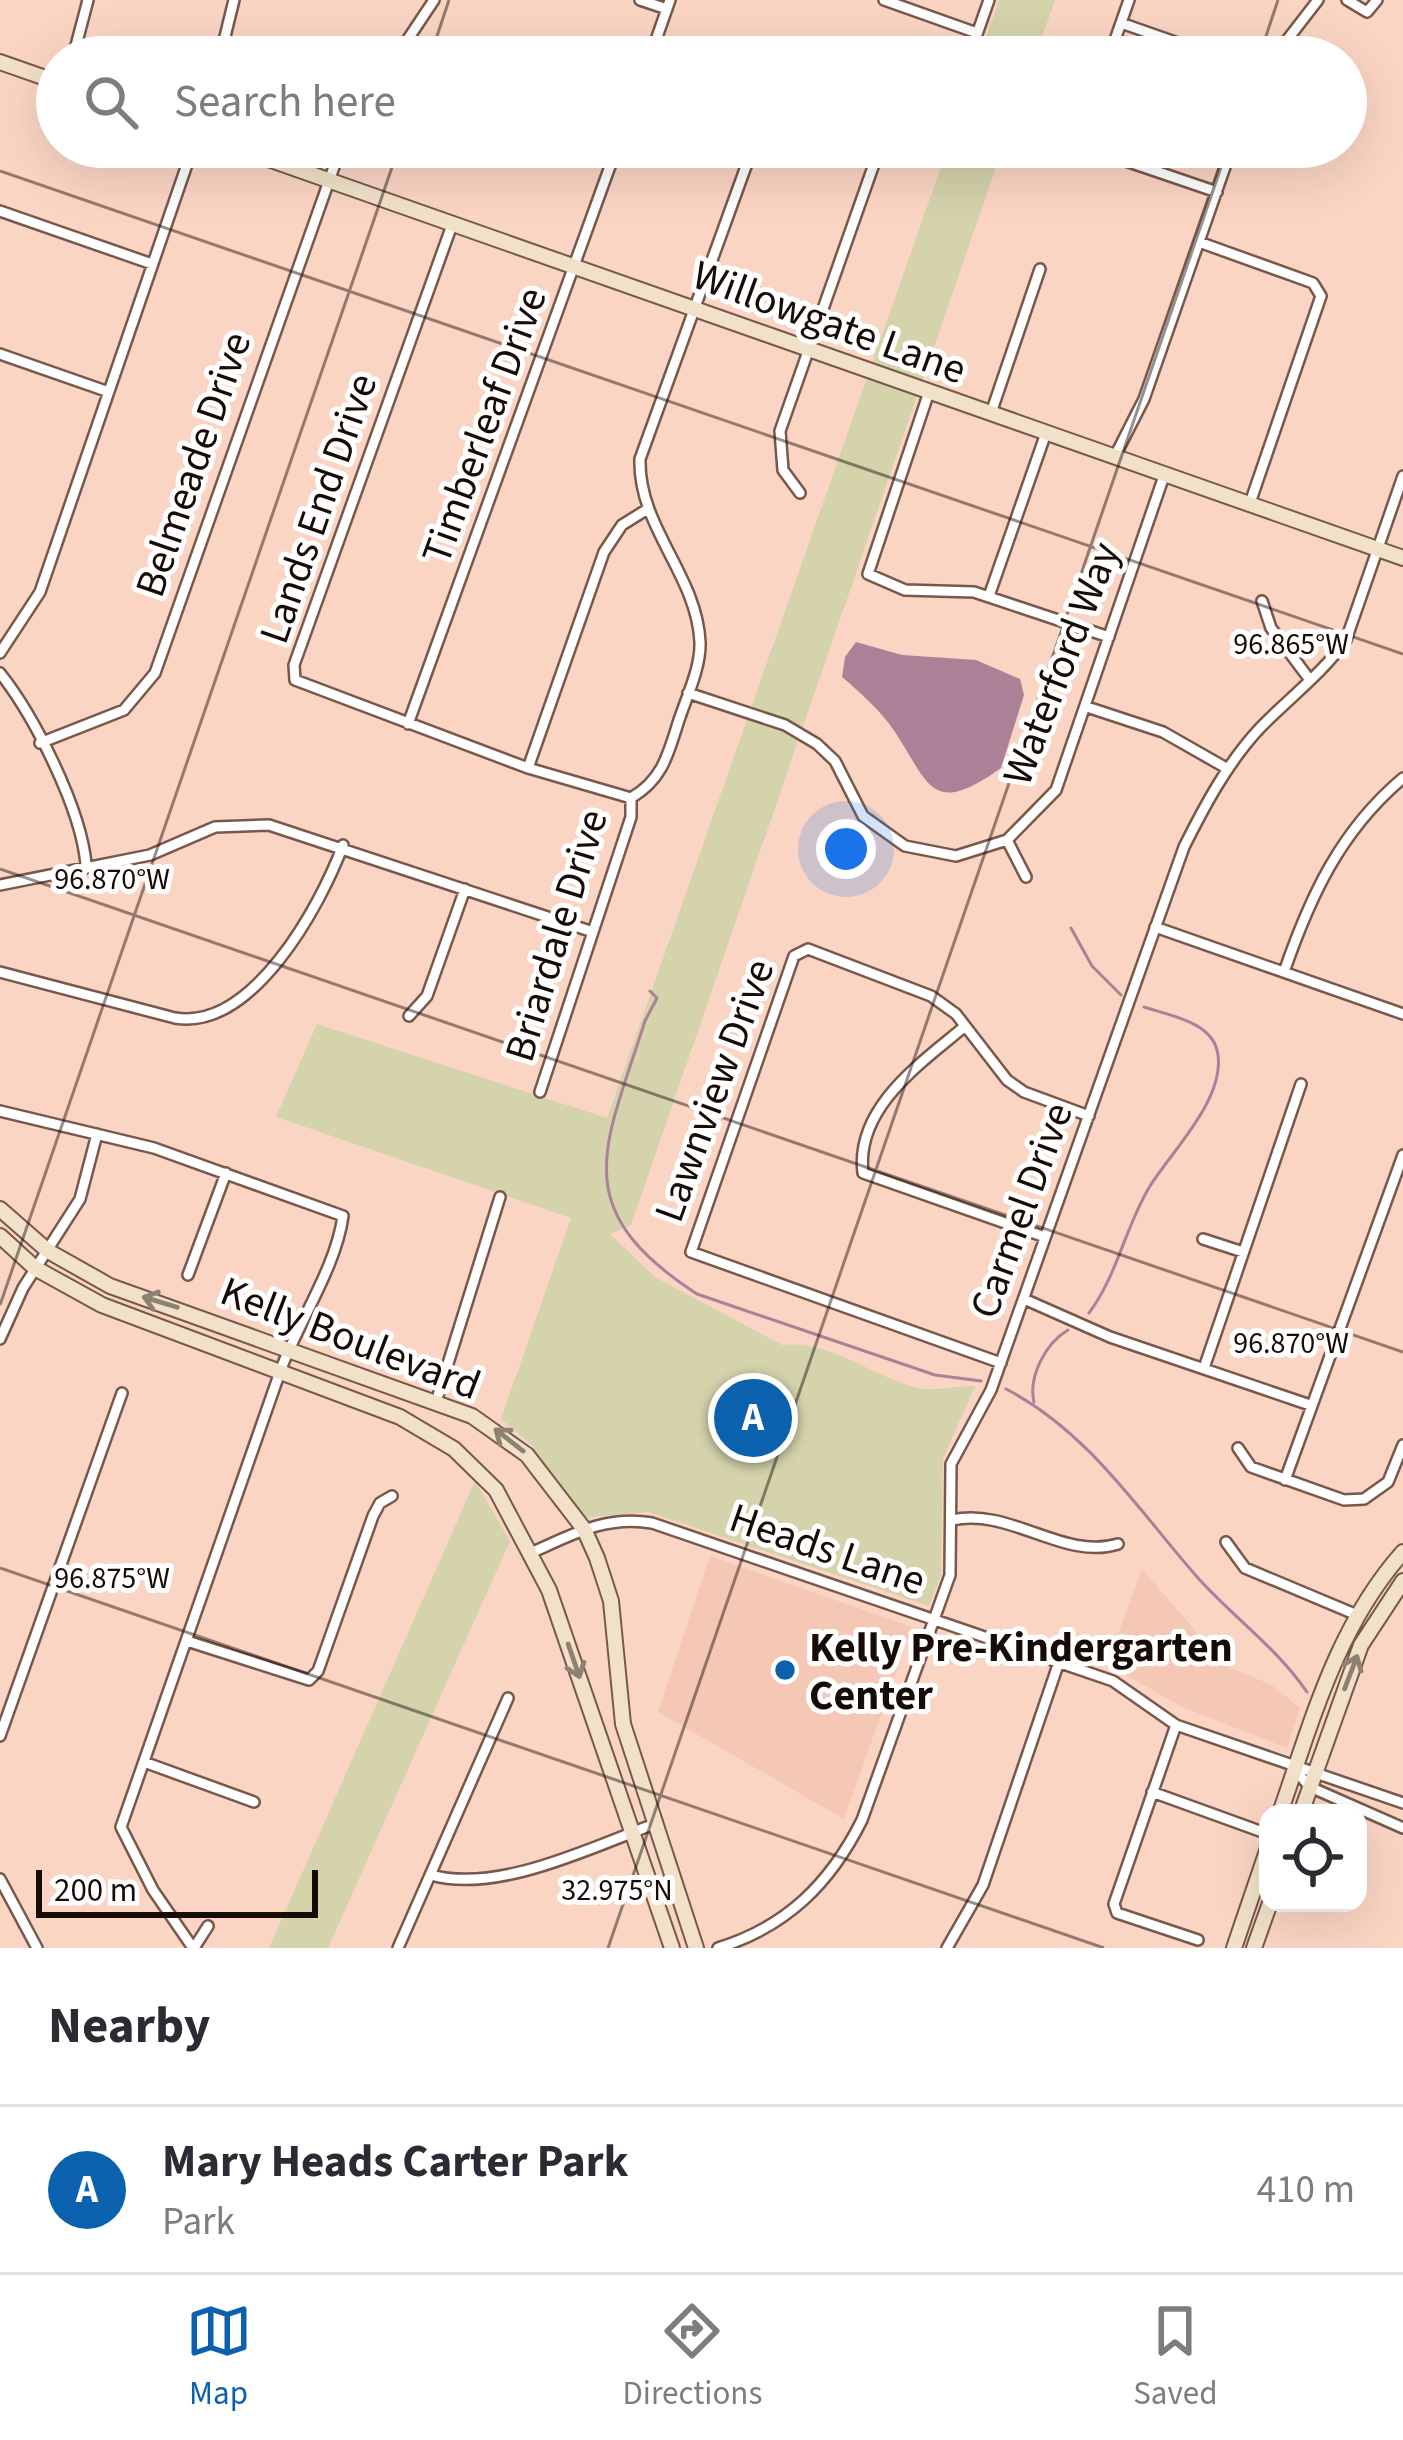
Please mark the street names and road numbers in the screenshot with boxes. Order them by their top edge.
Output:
street label: Willowgate Lane [684,246,974,400]
street label: Timberleaf Drive [407,279,563,572]
street label: Belmeade Drive [121,324,267,605]
street label: Lands End Drive [245,366,393,652]
street label: Waterford Way [988,533,1136,794]
street label: Briardale Drive [490,802,624,1069]
street label: Lawnview Drive [640,951,790,1230]
street label: Carmel Drive [955,1094,1089,1327]
street label: Kelly Boulevard [212,1262,489,1416]
street label: Heads Lane [721,1488,933,1611]

